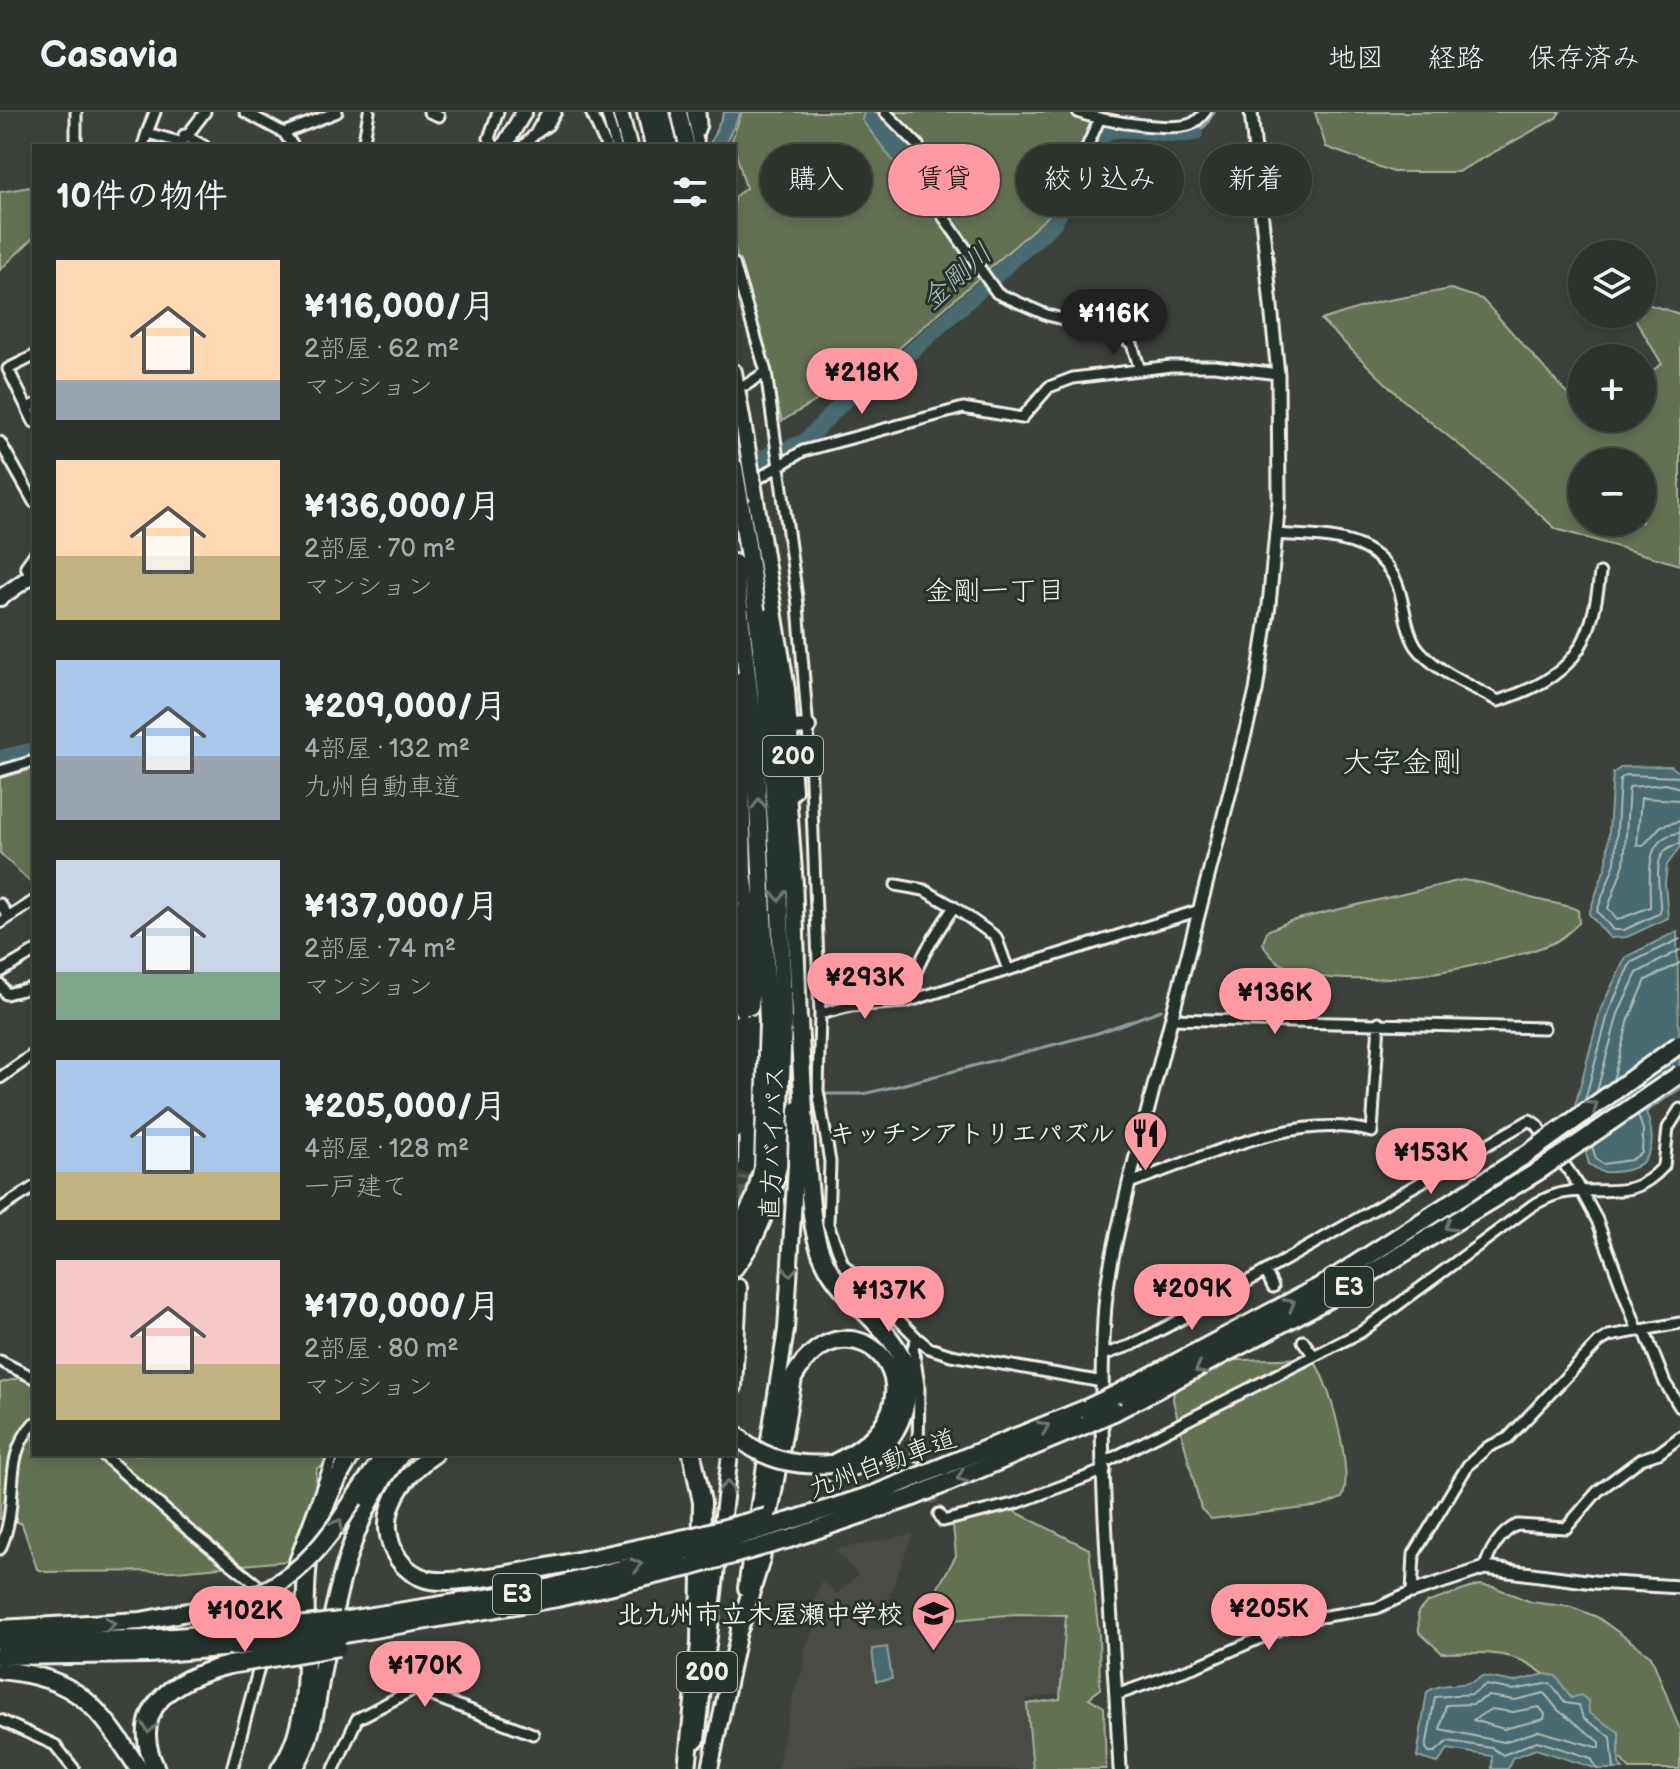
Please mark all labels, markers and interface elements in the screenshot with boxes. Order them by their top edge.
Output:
text: Casavia [40,33,178,78]
text: 地図 [1328,42,1384,75]
text: 経路 [1428,42,1484,75]
text: 保存済み [1528,42,1640,75]
chip: 購入 [760,144,872,216]
chip: 賃貸 [888,144,1000,216]
chip: 絞り込み [1016,144,1184,216]
chip: 新着 [1200,144,1312,216]
icon: filters [668,170,712,214]
text: 10件の物件 [56,176,228,217]
water label: 金剛川 [915,237,999,317]
map controls [1568,240,1656,536]
button: layers [1568,240,1656,328]
text: ¥116,000/月 [304,286,496,327]
pin: ¥116K [1058,289,1170,357]
icon: home [120,292,216,388]
text: ¥116K [1078,299,1150,330]
text: 2部屋 · 62 m² [304,334,459,365]
button: + [1568,344,1656,432]
pin: ¥218K [806,348,918,416]
text: ¥218K [824,358,900,389]
text: マンション [304,372,433,403]
button: − [1568,448,1656,536]
text: ¥136,000/月 [304,486,501,527]
icon: home [120,492,216,588]
text: 2部屋 · 70 m² [304,534,455,565]
text: マンション [304,572,433,603]
district label: 金剛一丁目 [925,575,1065,608]
text: ¥209,000/月 [304,686,507,727]
icon: home [120,692,216,788]
text: 4部屋 · 132 m² [304,734,470,765]
road number: 200 [763,736,823,776]
district label: 大字金剛 [1342,745,1462,781]
text: 九州自動車道 [304,772,460,803]
one-way arrow [751,797,768,810]
text: ¥137,000/月 [304,886,499,927]
one-way arrow [771,890,788,902]
icon: home [120,892,216,988]
text: 2部屋 · 74 m² [304,934,456,965]
pin: ¥293K [809,953,921,1021]
text: ¥293K [825,963,905,994]
pin: ¥136K [1219,968,1331,1036]
text: マンション [304,972,433,1003]
text: ¥136K [1237,978,1313,1009]
street label: 直方バイパス [755,1065,792,1221]
text: ¥205,000/月 [304,1086,507,1127]
icon: home [120,1092,216,1188]
one-way arrow [1585,1102,1599,1116]
restaurant icon: キッチンアトリエパズル [1122,1109,1170,1172]
place label: キッチンアトリエパズル [829,1119,1115,1150]
pin: ¥153K [1375,1128,1487,1196]
text: 4部屋 · 128 m² [304,1134,469,1165]
text: ¥153K [1394,1138,1468,1169]
text: 一戸建て [304,1172,408,1203]
one-way arrow [1444,1217,1459,1232]
pin: ¥209K [1136,1264,1248,1332]
one-way arrow [782,1265,799,1278]
pin: ¥137K [833,1266,945,1334]
road number: E3 [1325,1267,1373,1307]
text: ¥209K [1152,1274,1232,1305]
text: ¥137K [852,1276,926,1307]
text: ¥170,000/月 [304,1286,501,1327]
icon: home [120,1292,216,1388]
one-way arrow [1282,1298,1296,1313]
text: 2部屋 · 80 m² [304,1334,459,1365]
one-way arrow [1194,1360,1209,1375]
text: マンション [304,1372,433,1403]
one-way arrow [1036,1420,1050,1436]
street label: 九州自動車道 [804,1423,961,1506]
one-way arrow [956,1467,970,1484]
one-way arrow [718,1479,735,1492]
one-way arrow [328,1519,343,1533]
one-way arrow [630,1557,644,1574]
road number: E3 [493,1574,541,1614]
pin: ¥205K [1213,1584,1325,1652]
pin: ¥102K [189,1586,301,1654]
school or university icon: 北九州市立木屋瀬中学校 [910,1590,958,1653]
text: ¥205K [1229,1594,1309,1625]
text: ¥102K [207,1596,283,1627]
place label: 北九州市立木屋瀬中学校 [617,1600,903,1631]
one-way arrow [103,1616,116,1633]
pin: ¥170K [369,1641,481,1709]
text: ¥170K [387,1651,463,1682]
road number: 200 [677,1652,737,1692]
one-way arrow [141,1722,158,1735]

